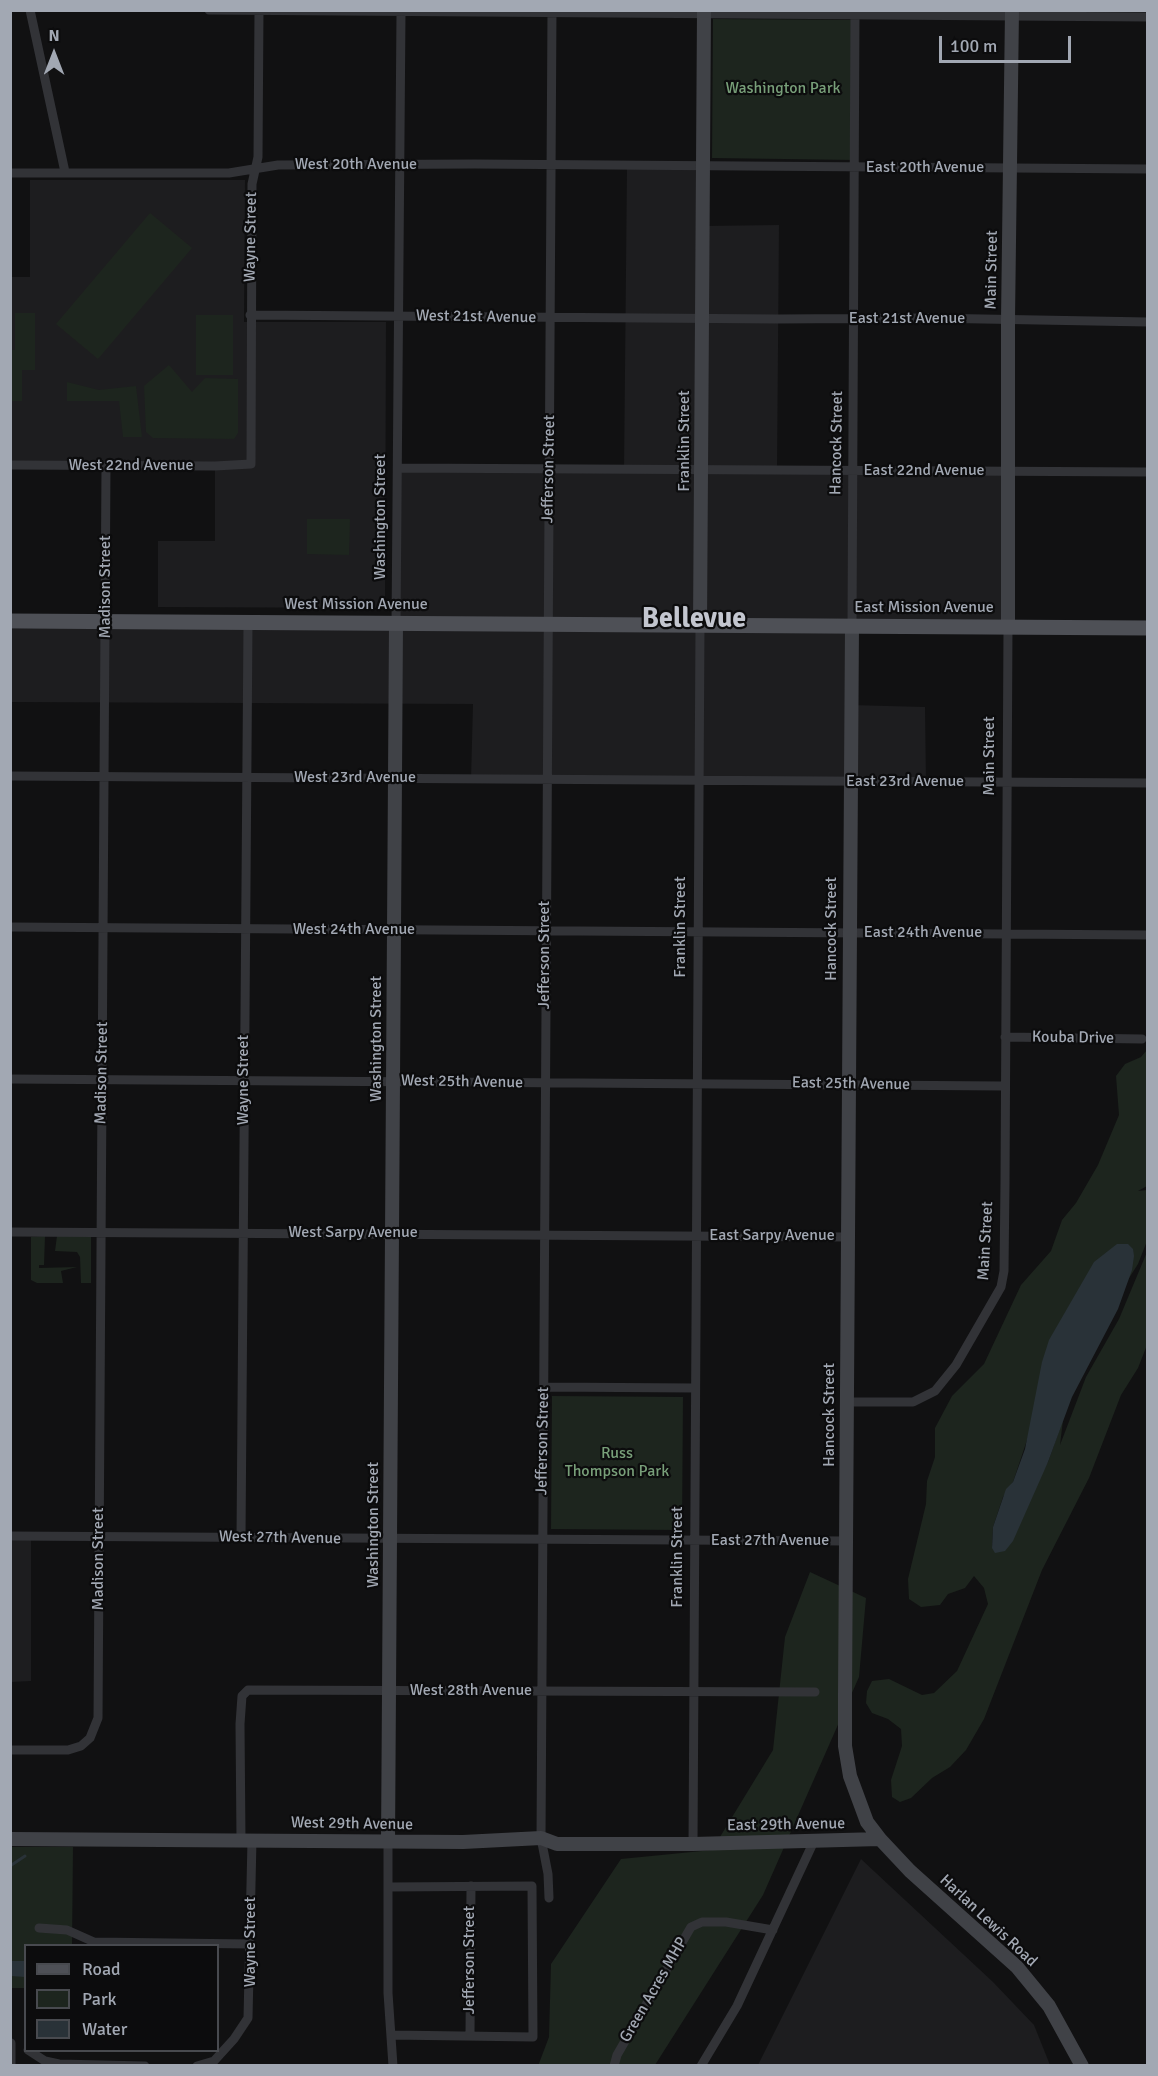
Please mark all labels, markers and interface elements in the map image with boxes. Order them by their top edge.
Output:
north arrow [24,24,84,84]
scale bar [942,24,1074,62]
text: N [48,26,60,46]
text: 100 m [950,35,997,57]
park label: Washington Park [725,79,841,99]
street label: West 20th Avenue [295,155,417,175]
street label: East 20th Avenue [866,158,984,178]
street label: Wayne Street [241,192,261,282]
street label: Main Street [982,230,1002,310]
street label: West 21st Avenue [416,306,536,328]
street label: East 21st Avenue [849,309,965,329]
street label: Franklin Street [675,390,695,492]
street label: Hancock Street [826,391,848,495]
street label: Jefferson Street [538,415,560,523]
street label: Washington Street [371,454,391,580]
street label: West 22nd Avenue [68,456,194,476]
street label: East 22nd Avenue [863,461,985,481]
street label: Madison Street [96,536,116,638]
street label: West Mission Avenue [284,595,428,615]
street label: East Mission Avenue [854,598,994,618]
district label: Bellevue [642,603,746,637]
street label: Main Street [980,716,1000,796]
street label: West 23rd Avenue [294,768,416,788]
street label: East 23rd Avenue [846,772,964,792]
street label: Franklin Street [671,876,691,978]
street label: Hancock Street [822,877,842,981]
street label: Jefferson Street [535,901,555,1009]
street label: West 24th Avenue [293,920,415,940]
street label: East 24th Avenue [864,923,982,943]
street label: Washington Street [367,976,387,1102]
street label: Madison Street [92,1021,112,1125]
street label: Kouba Drive [1032,1028,1114,1048]
street label: Wayne Street [234,1035,254,1125]
street label: West 25th Avenue [401,1071,523,1093]
street label: East 25th Avenue [792,1073,910,1095]
street label: Main Street [974,1201,998,1281]
street label: West Sarpy Avenue [288,1223,418,1243]
street label: East Sarpy Avenue [709,1226,835,1246]
street label: Hancock Street [820,1363,840,1467]
street label: Jefferson Street [532,1387,554,1495]
park label: Russ Thompson Park [565,1444,669,1482]
street label: Washington Street [364,1462,384,1588]
street label: Franklin Street [668,1506,688,1608]
street label: Madison Street [89,1508,109,1610]
street label: West 27th Avenue [219,1527,341,1549]
street label: East 27th Avenue [711,1531,829,1551]
street label: West 28th Avenue [410,1681,532,1701]
street label: West 29th Avenue [291,1813,413,1835]
street label: East 29th Avenue [727,1814,845,1836]
street label: Harlan Lewis Road [935,1871,1041,1971]
street label: Wayne Street [241,1897,261,1987]
street label: Jefferson Street [460,1906,480,2014]
street label: Green Acres MHP [616,1934,692,2046]
legend [24,1944,219,2052]
text: Road [82,1958,121,1980]
text: Park [82,1988,117,2010]
text: Water [82,2018,127,2040]

